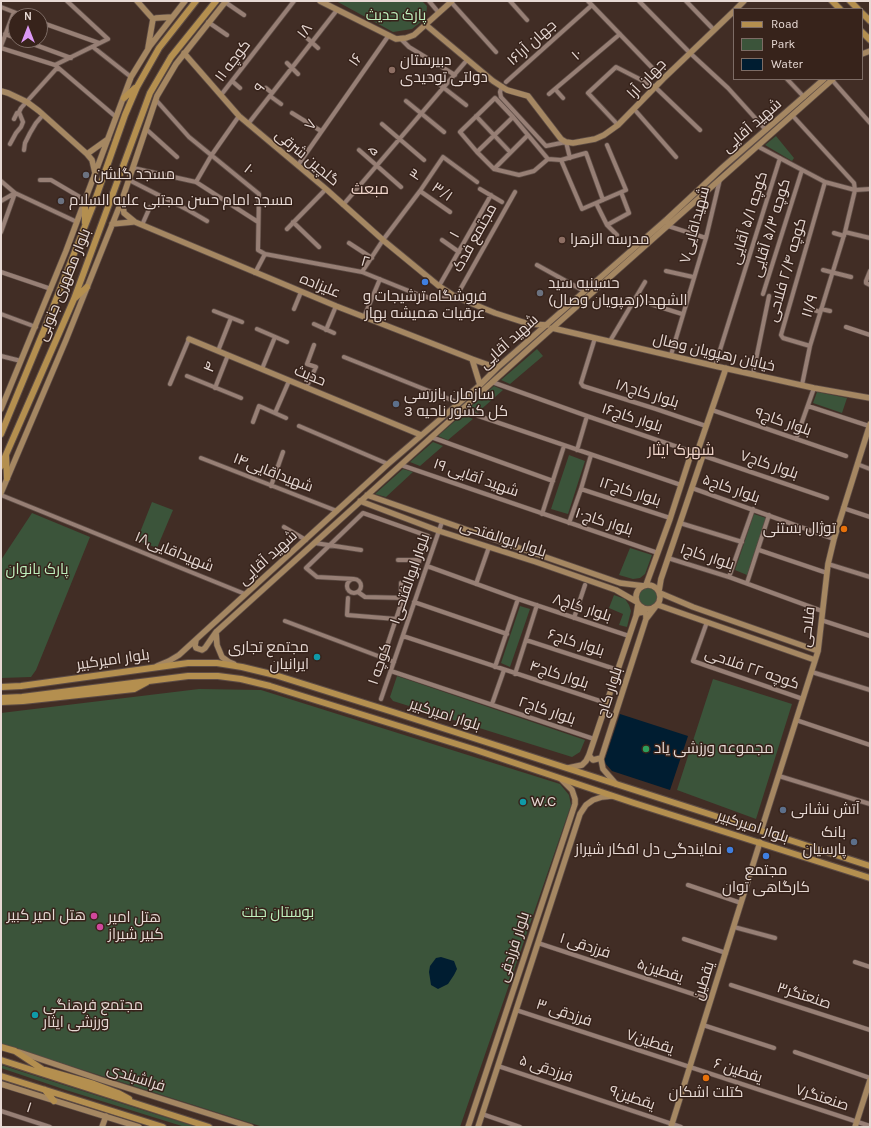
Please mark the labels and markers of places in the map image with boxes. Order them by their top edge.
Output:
place label: دبیرستان دولتی توحیدی [400,52,488,87]
marker: دبیرستان دولتی توحیدی [387,65,397,75]
place label: مسجد گلشن [94,166,175,184]
marker: مسجد گلشن [81,170,91,180]
place label: مسجد امام حسن مجتبی علیه السلام [69,192,293,210]
marker: مسجد امام حسن مجتبی علیه السلام [56,196,66,206]
place label: مدرسه الزهرا [570,231,649,249]
marker: مدرسه الزهرا [557,235,567,245]
place label: حسینیه سید الشهدا(رهپویان وصال) [548,275,688,310]
marker: فروشگاه ترشیجات و عرقیات همیشه بهار [420,277,430,287]
place label: فروشگاه ترشیجات و عرقیات همیشه بهار [363,288,487,323]
marker: حسینیه سید الشهدا(رهپویان وصال) [535,288,545,298]
place label: سازمان بازرسی کل کشور ناحیه 3 [404,386,508,421]
marker: سازمان بازرسی کل کشور ناحیه 3 [391,399,401,409]
place label: توژال بستنی [763,520,836,538]
marker: توژال بستنی [839,524,849,534]
place label: مجتمع تجاری ایرانیان [228,639,309,674]
marker: مجتمع تجاری ایرانیان [312,652,322,662]
place label: مجموعه ورزشی یاد [654,740,774,758]
marker: مجموعه ورزشی یاد [641,744,651,754]
place label: W.C [531,793,556,811]
marker: W.C [518,797,528,807]
place label: آتش نشانی [791,801,860,819]
marker: آتش نشانی [778,805,788,815]
place label: بانک پارسیان [802,824,846,859]
marker: بانک پارسیان [849,837,859,847]
place label: نمایندگی دل افکار شیراز [575,841,722,859]
marker: نمایندگی دل افکار شیراز [725,845,735,855]
marker: مجتمع کارگاهی توان [761,851,771,861]
place label: مجتمع کارگاهی توان [722,862,810,897]
place label: هتل امیر کبیر [7,907,86,925]
place label: هتل امیر کبیر شیراز [108,909,164,944]
marker: هتل امیر کبیر [89,911,99,921]
marker: هتل امیر کبیر شیراز [95,922,105,932]
place label: مجتمع فرهنگی ورزشی ایثار [43,997,143,1032]
marker: مجتمع فرهنگی ورزشی ایثار [30,1010,40,1020]
marker: کتلت اشکان [701,1073,711,1083]
place label: کتلت اشکان [669,1084,743,1102]

